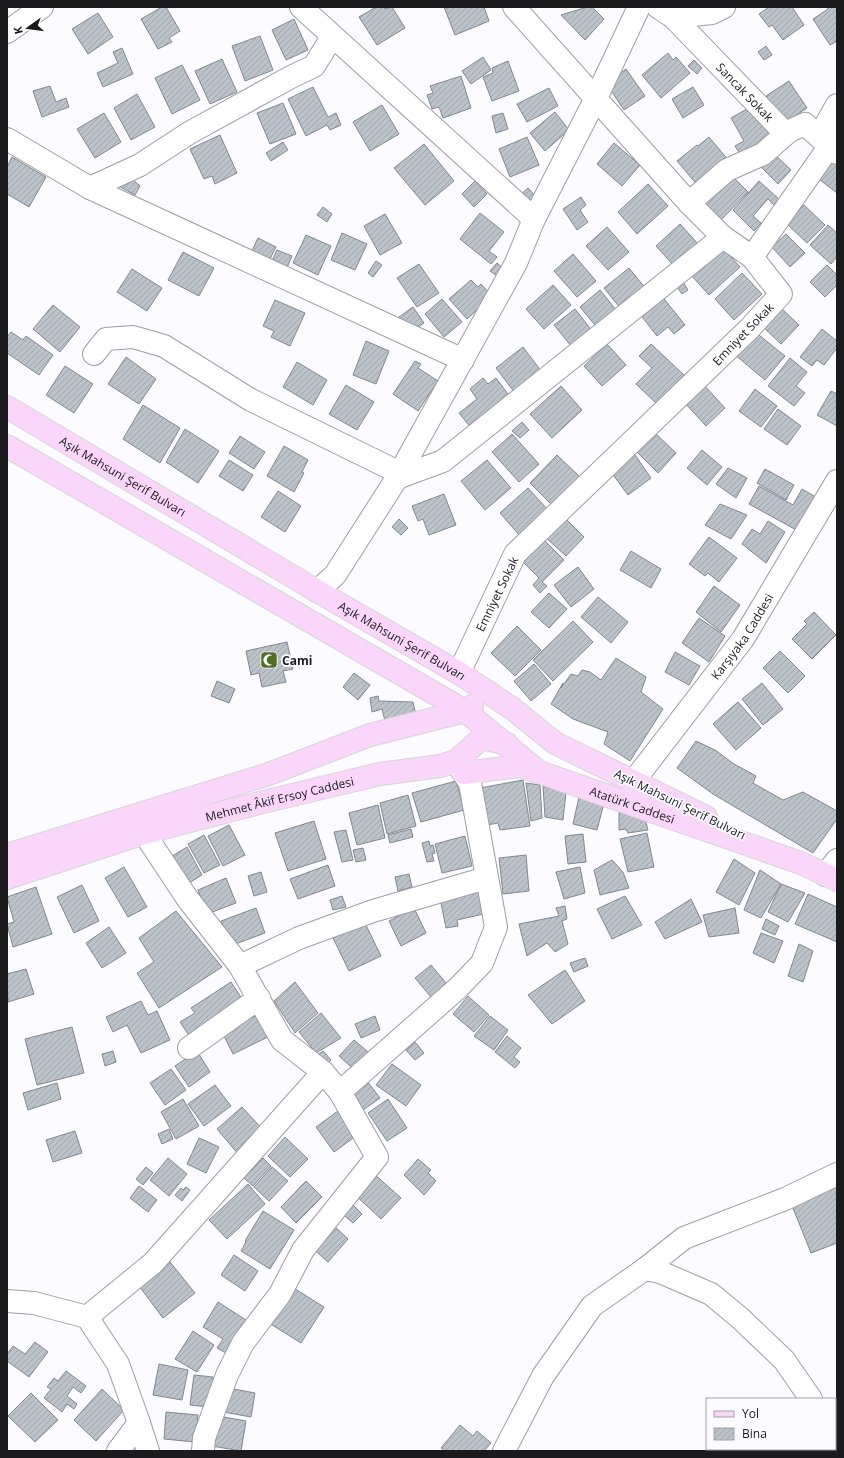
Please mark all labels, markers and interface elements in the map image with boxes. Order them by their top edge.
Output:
north arrow [8,8,48,48]
text: K [9,25,26,36]
street label: Sancak Sokak [713,59,778,125]
street label: Emniyet Sokak [709,298,778,369]
street label: Aşık Mahsuni Şerif Bulvarı [57,432,190,520]
street label: Emniyet Sokak [472,553,523,634]
street label: Karşıyaka Caddesi [706,590,777,683]
street label: Aşık Mahsuni Şerif Bulvarı [336,597,469,684]
mosque icon: Cami [259,650,279,670]
place label: Cami [282,652,312,669]
street label: Aşık Mahsuni Şerif Bulvarı [611,765,749,843]
street label: Mehmet Âkif Ersoy Caddesi [203,772,355,825]
street label: Atatürk Caddesi [588,782,677,827]
legend [706,1398,836,1450]
text: Yol [742,1405,759,1422]
text: Bina [742,1425,767,1442]

